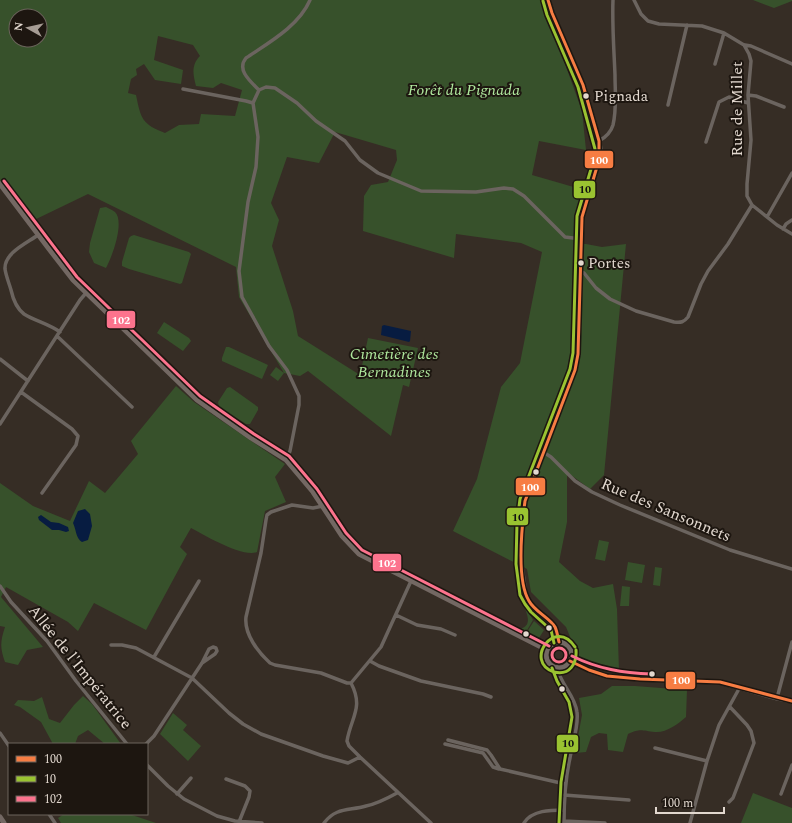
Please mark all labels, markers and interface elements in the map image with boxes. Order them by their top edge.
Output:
north arrow [8,8,48,48]
text: N [10,21,28,32]
street label: Rue de Millet [725,61,749,157]
park label: Forêt du Pignada [408,78,520,102]
place label: Pignada [594,85,649,108]
marker: Pignada [581,91,591,101]
line badge: 100 [584,150,614,169]
text: 100 [590,152,608,169]
line badge: 10 [573,180,596,199]
text: 10 [579,181,591,198]
place label: Portes [588,252,630,275]
marker: Portes [576,258,586,268]
line badge: 102 [106,310,136,329]
text: 102 [112,312,130,329]
park label: Cimetière des Bernadines [350,342,439,384]
unlabelled marker [531,467,541,477]
street label: Rue des Sansonnets [597,472,735,548]
line badge: 100 [515,477,546,496]
text: 100 [521,479,539,496]
line badge: 10 [506,507,529,526]
text: 10 [512,509,524,526]
line badge: 102 [372,553,402,572]
text: 102 [378,555,396,572]
street label: Allée de l'Impératrice [22,600,138,734]
unlabelled marker [544,623,554,633]
unlabelled marker [521,629,531,639]
unlabelled marker [647,669,657,679]
line badge: 100 [665,671,696,690]
text: 100 [672,672,690,689]
unlabelled marker [557,684,567,694]
line badge: 10 [556,734,579,753]
text: 10 [562,735,574,752]
legend [8,743,148,815]
text: 100 [44,750,62,769]
text: 10 [44,770,56,789]
scale bar [656,789,724,815]
text: 102 [44,790,62,809]
text: 100 m [662,794,693,813]

